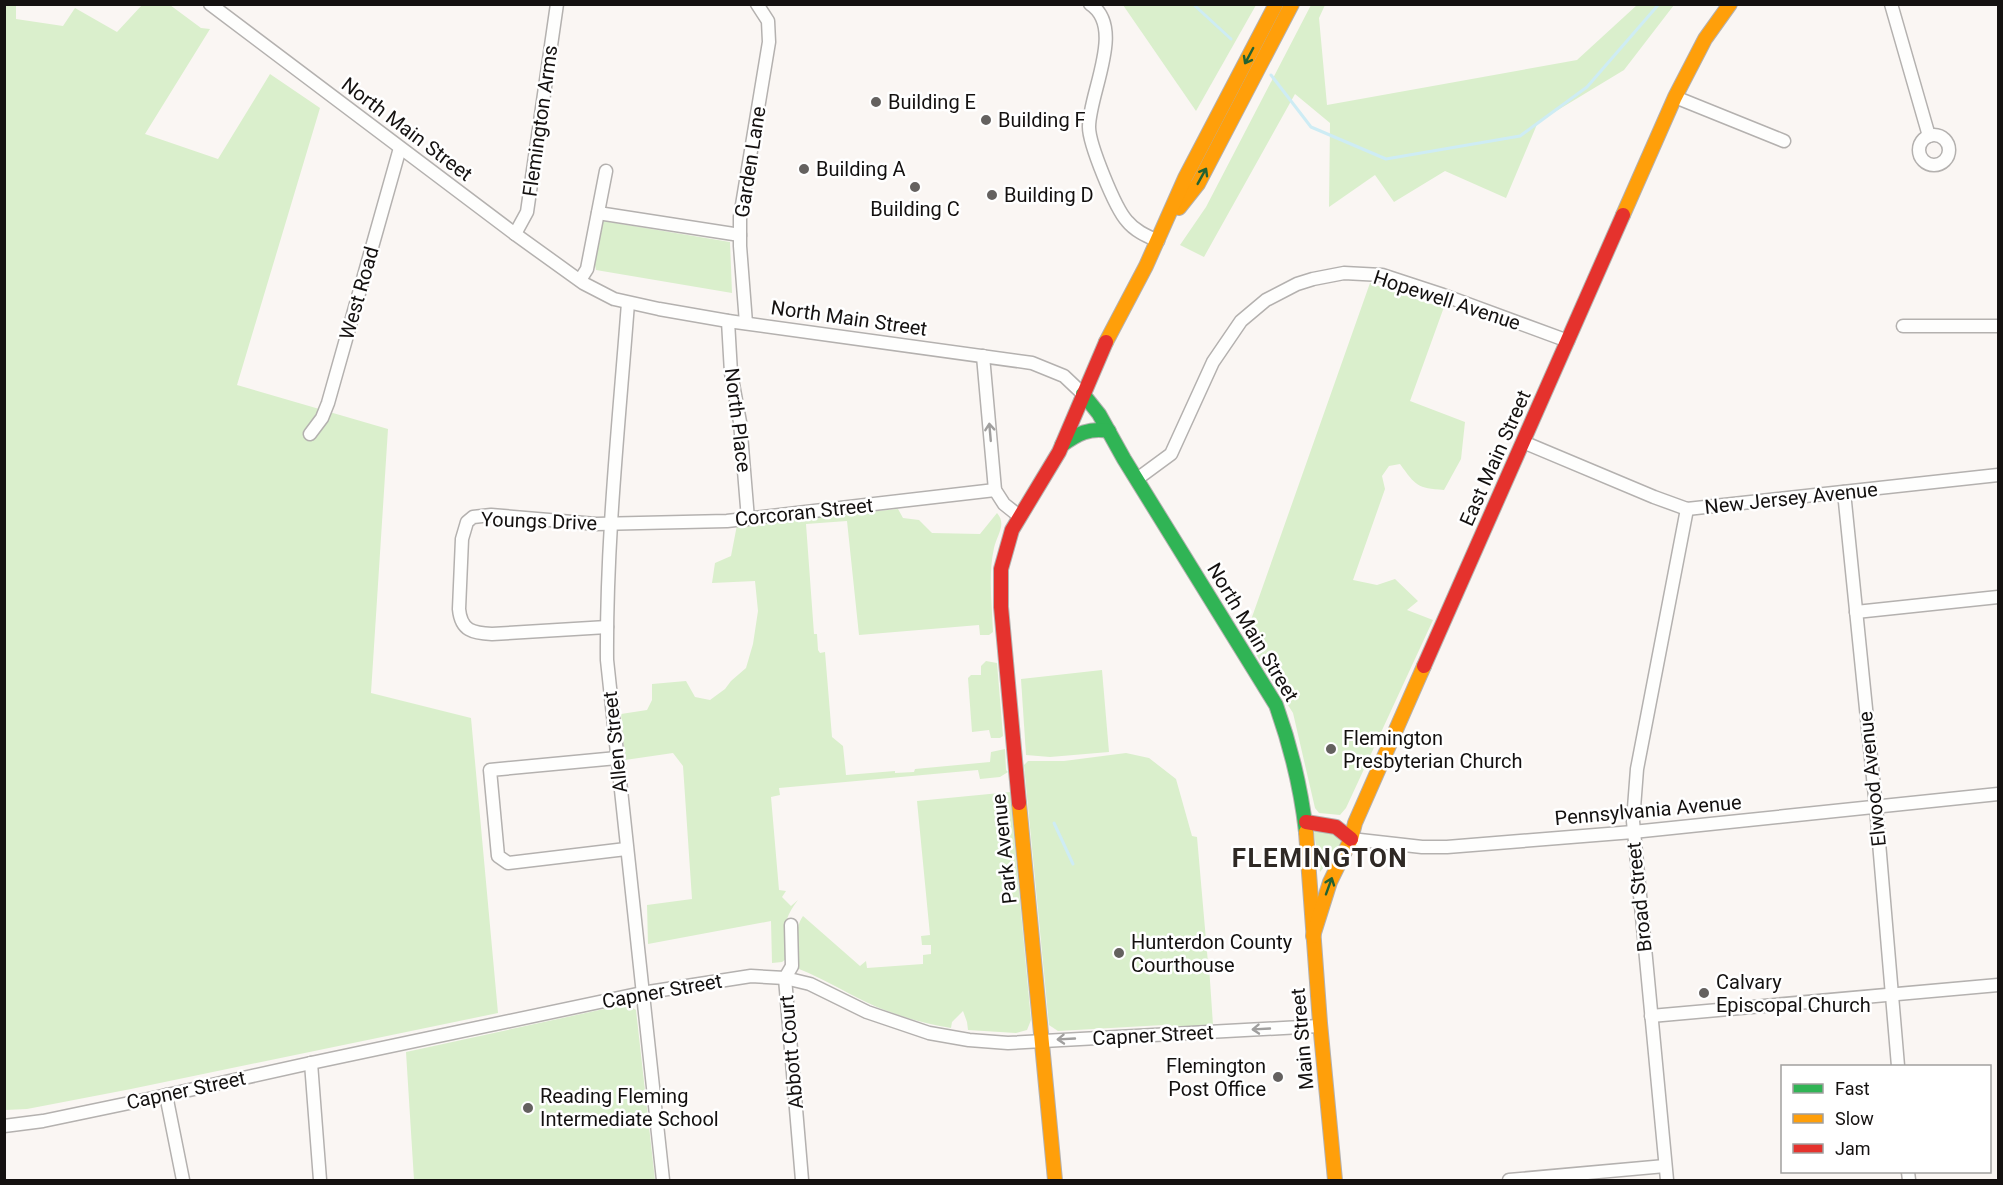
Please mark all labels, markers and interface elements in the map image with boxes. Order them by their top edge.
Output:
street label: Flemington Arms [517,44,563,198]
one-way arrow [1243,47,1254,65]
street label: North Main Street [337,72,477,186]
place label: Building E [888,90,976,114]
marker: Building E [869,95,883,109]
street label: Garden Lane [729,105,771,219]
place label: Building F [998,108,1086,132]
marker: Building F [979,113,993,127]
place label: Building A [816,157,906,181]
marker: Building A [797,162,811,176]
one-way arrow [1197,168,1208,186]
marker: Building C [908,180,922,194]
place label: Building D [1004,183,1094,207]
marker: Building D [985,188,999,202]
place label: Building C [870,197,960,221]
street label: West Road [334,244,384,342]
street label: Hopewell Avenue [1370,265,1524,335]
street label: North Main Street [769,295,929,341]
street label: North Place [720,366,756,474]
street label: East Main Street [1454,386,1536,530]
one-way arrow [984,422,995,442]
street label: New Jersey Avenue [1703,477,1879,519]
street label: Corcoran Street [734,493,874,531]
street label: Youngs Drive [480,507,598,535]
street label: North Main Street [1202,558,1304,706]
street label: Allen Street [598,690,632,794]
street label: Elwood Avenue [1853,710,1891,848]
place label: Flemington Presbyterian Church [1343,726,1523,773]
marker: Flemington Presbyterian Church [1324,742,1338,756]
street label: Pennsylvania Avenue [1554,790,1742,830]
street label: Park Avenue [986,793,1022,905]
street label: Broad Street [1621,841,1657,953]
district label: FLEMINGTON [1232,843,1408,873]
one-way arrow [1325,877,1336,896]
place label: Hunterdon County Courthouse [1131,930,1293,977]
marker: Hunterdon County Courthouse [1112,946,1126,960]
street label: Capner Street [600,969,724,1013]
place label: Calvary Episcopal Church [1716,970,1871,1017]
marker: Calvary Episcopal Church [1697,986,1711,1000]
street label: Main Street [1286,987,1318,1091]
street label: Abbott Court [774,994,808,1110]
street label: Capner Street [1092,1020,1214,1050]
one-way arrow [1252,1024,1272,1035]
one-way arrow [1057,1033,1077,1044]
place label: Flemington Post Office [1166,1054,1266,1101]
legend [1781,1065,1991,1173]
street label: Capner Street [124,1066,248,1114]
marker: Flemington Post Office [1271,1070,1285,1084]
text: Fast [1835,1078,1870,1099]
place label: Reading Fleming Intermediate School [540,1084,719,1131]
marker: Reading Fleming Intermediate School [521,1101,535,1115]
text: Slow [1835,1108,1874,1129]
text: Jam [1835,1138,1871,1159]

